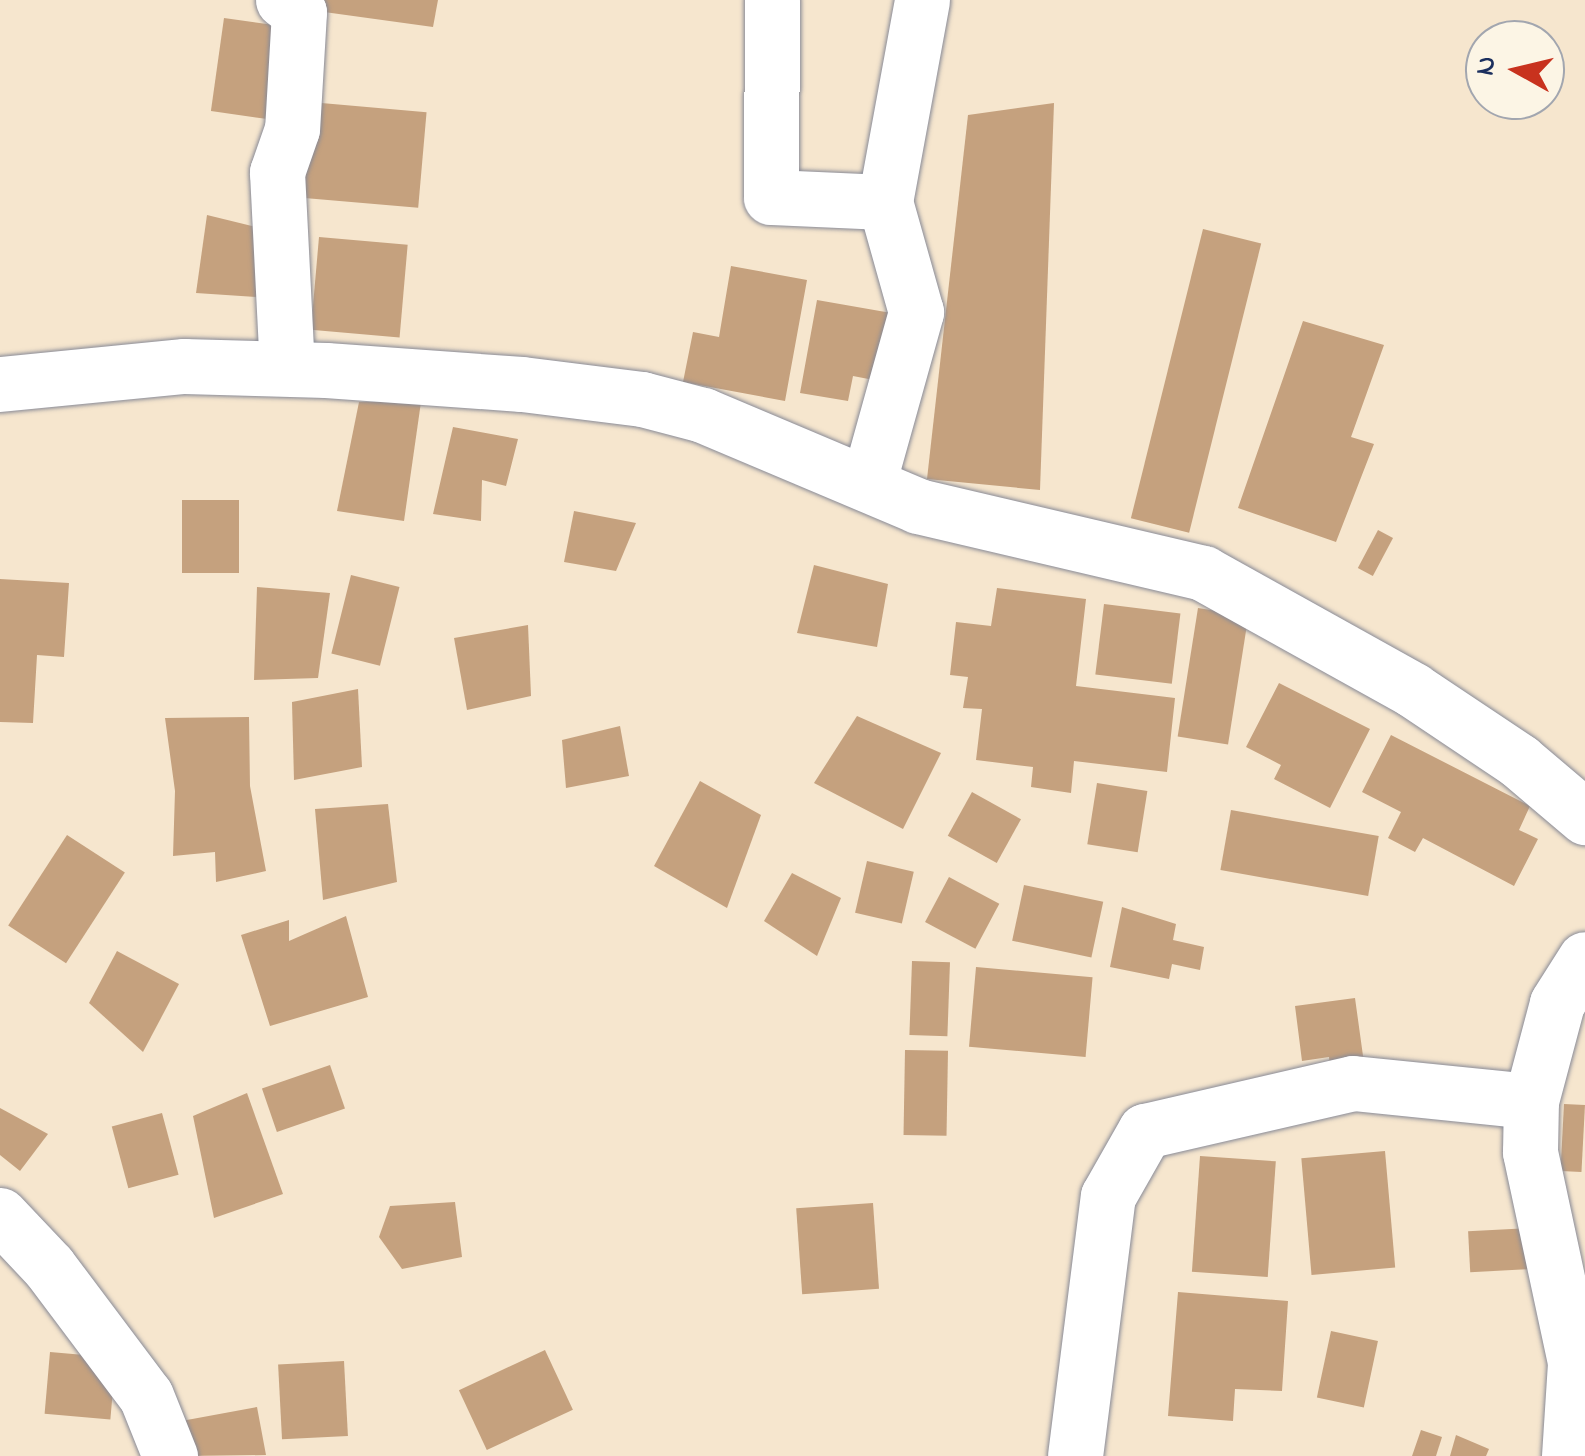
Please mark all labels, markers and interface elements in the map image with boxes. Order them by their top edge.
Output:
north arrow [1465,20,1565,120]
text: N [1465,54,1508,78]

